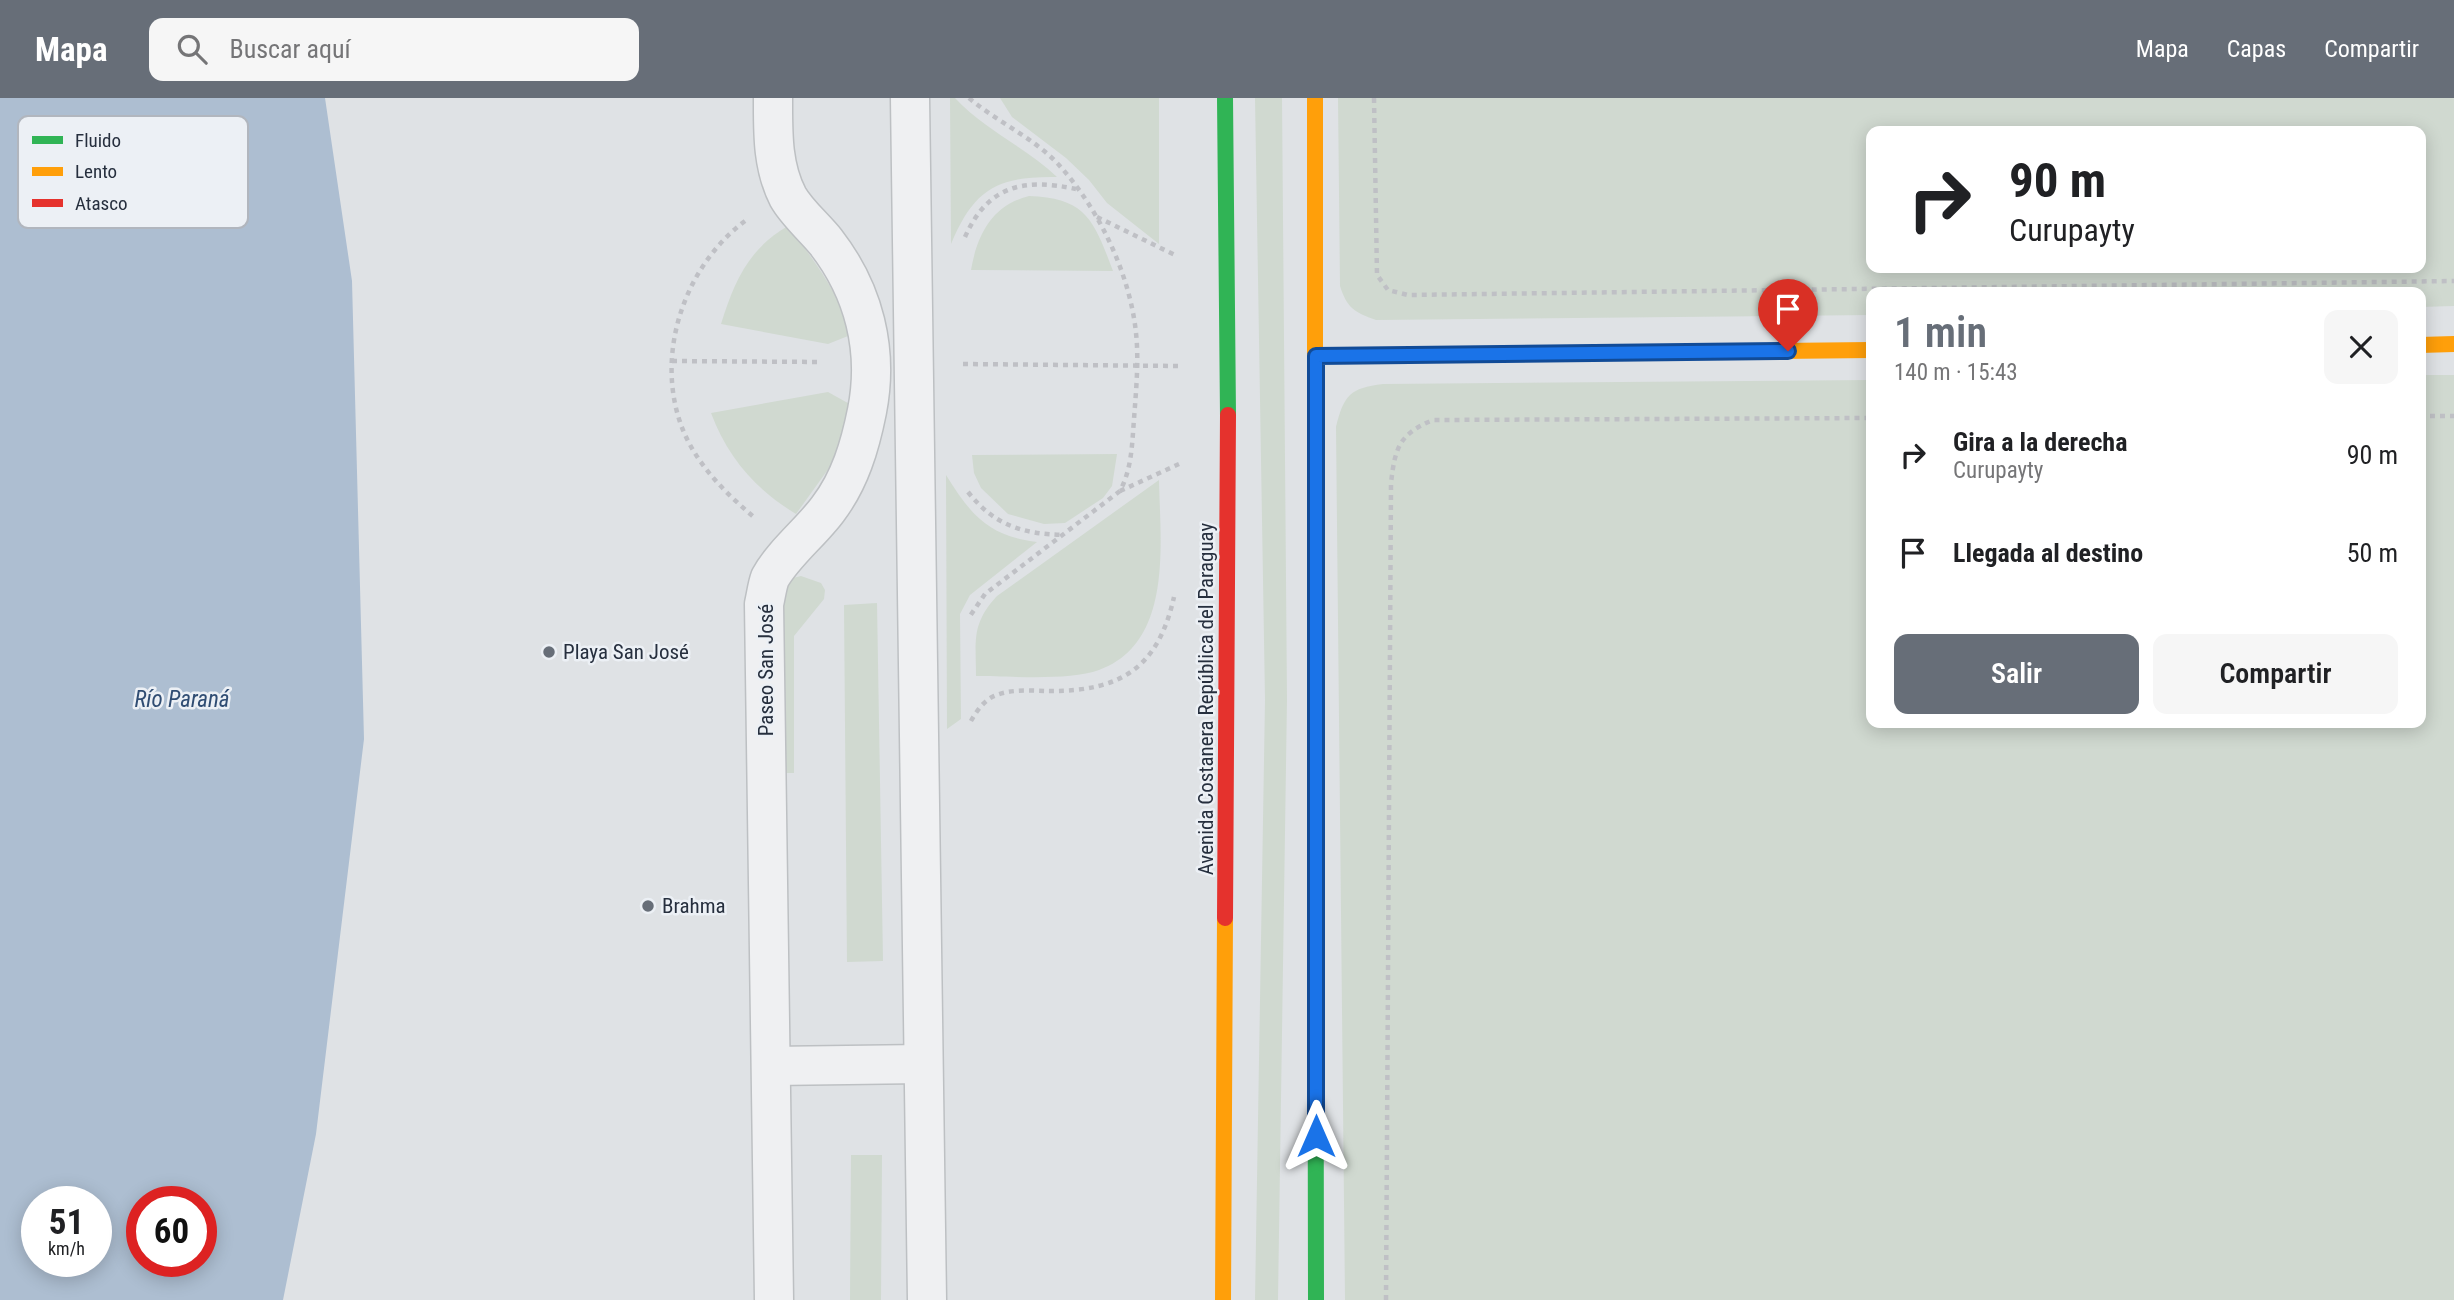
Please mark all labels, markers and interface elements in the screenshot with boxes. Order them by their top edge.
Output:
search box [149,18,639,81]
text: Mapa [35,30,107,69]
icon: search [173,30,211,68]
text: Buscar aquí [229,34,351,64]
text: Mapa [2136,35,2189,63]
text: Capas [2227,35,2286,63]
text: Compartir [2324,35,2419,63]
legend [18,116,248,228]
text: Fluido [75,129,121,152]
text: 90 m [2009,152,2106,209]
icon: right [1894,154,1985,245]
text: Lento [75,160,117,183]
text: Atasco [75,192,128,215]
text: Curupayty [2009,211,2135,249]
pin [1758,279,1818,351]
icon: arrive [1769,290,1807,328]
text: 1 min [1894,308,1987,357]
button: close [2324,310,2398,384]
text: 140 m · 15:43 [1894,359,2018,386]
text: Gira a la derecha [1953,427,2127,457]
icon: right [1894,436,1932,474]
text: 90 m [2347,440,2398,470]
text: Curupayty [1953,457,2043,484]
street label: Avenida Costanera República del Paraguay [1194,522,1218,875]
icon: arrive [1894,534,1932,572]
text: Llegada al destino [1953,538,2143,568]
text: 50 m [2347,538,2398,568]
street label: Paseo San José [754,604,778,736]
button: Salir [1894,634,2139,714]
button: Compartir [2153,634,2398,714]
place label: Playa San José [563,640,689,664]
marker: Playa San José [541,644,557,660]
water label: Río Paraná [135,686,230,713]
place label: Brahma [662,894,726,918]
marker: Brahma [640,898,656,914]
position arrow [1279,1099,1353,1173]
speed limit sign: 60 [126,1186,217,1277]
text: 51 [49,1202,84,1243]
text: km/h [48,1238,85,1259]

